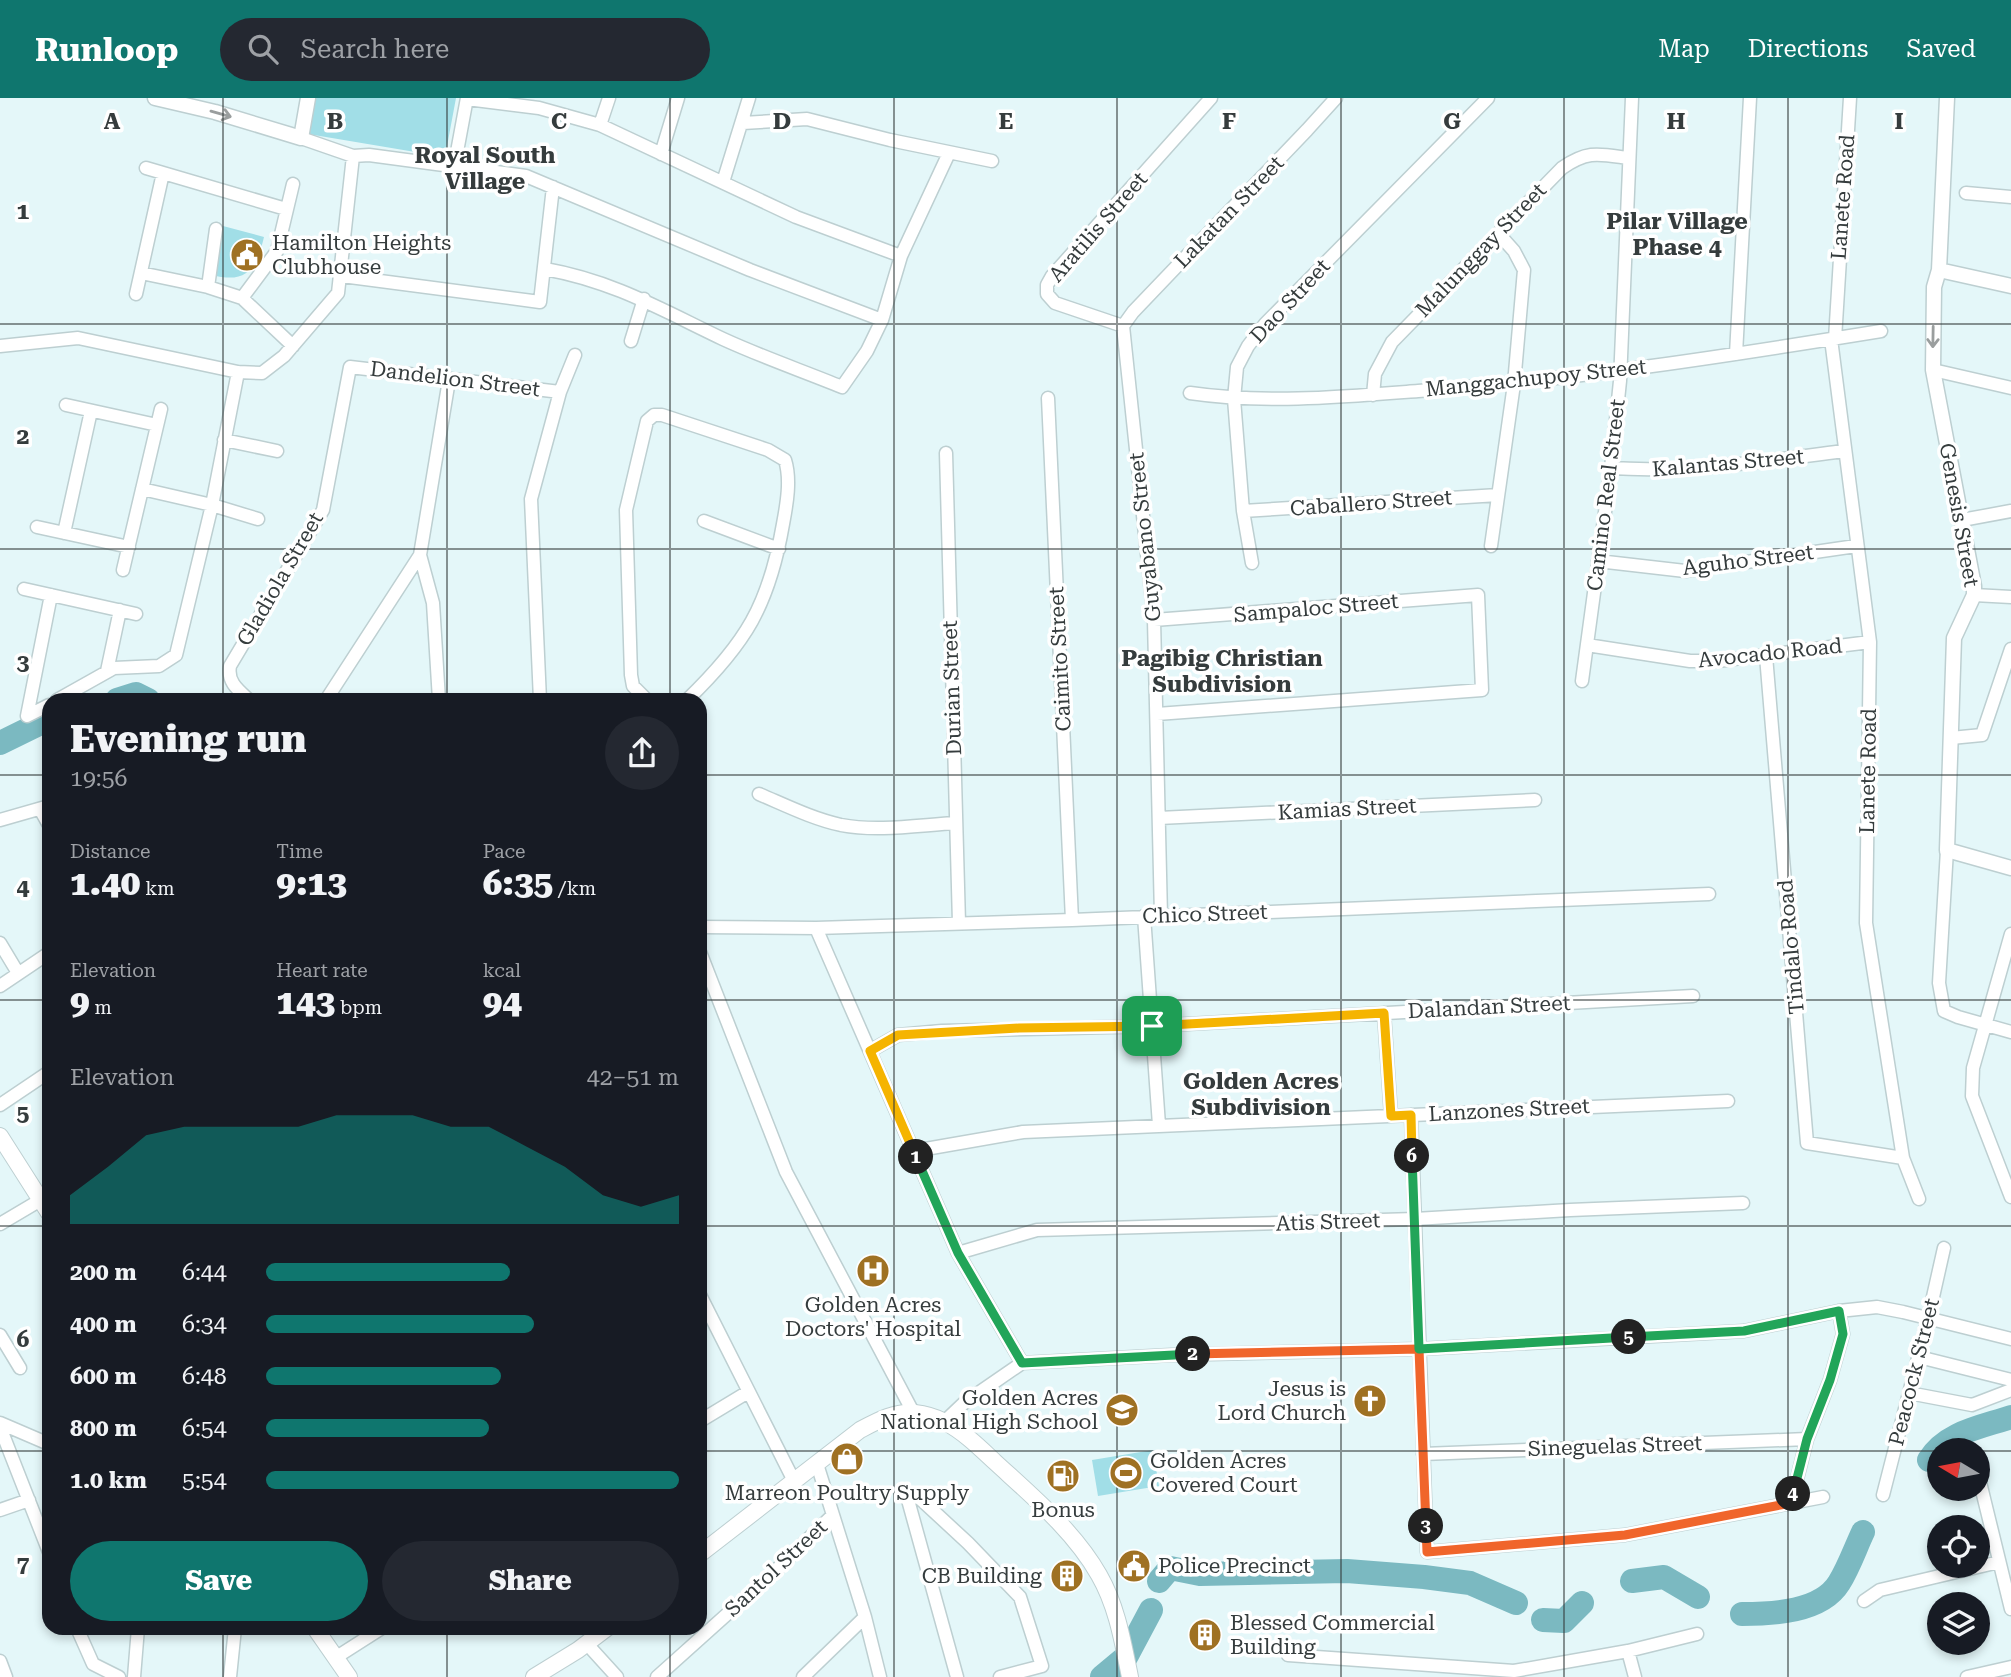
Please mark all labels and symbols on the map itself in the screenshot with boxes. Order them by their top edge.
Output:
text: A [104,108,121,135]
text: B [327,108,343,135]
text: C [551,108,567,135]
text: D [773,108,791,135]
text: E [999,108,1013,135]
text: F [1222,108,1236,135]
text: G [1443,108,1461,135]
text: H [1667,108,1686,135]
text: I [1894,108,1904,135]
one-way arrow [210,109,232,122]
street label: Lanete Road [1827,133,1859,261]
district label: Royal South Village [415,142,556,195]
street label: Lakatan Street [1169,151,1289,273]
street label: Aratilis Street [1044,167,1152,287]
street label: Malunggay Street [1411,178,1551,322]
text: 1 [17,198,30,225]
district label: Pilar Village Phase 4 [1606,208,1748,261]
place label: Hamilton Heights Clubhouse [272,231,451,279]
public building icon: Hamilton Heights Clubhouse [228,236,266,274]
street label: Dao Street [1245,254,1335,348]
one-way arrow [1927,325,1940,348]
street label: Manggachupoy Street [1424,354,1648,402]
street label: Dandelion Street [369,357,542,401]
street label: Camino Real Street [1582,398,1630,592]
text: 2 [17,423,29,450]
street label: Genesis Street [1935,441,1983,589]
street label: Kalantas Street [1651,444,1805,482]
street label: Guyabano Street [1124,451,1166,623]
street label: Caballero Street [1289,485,1453,521]
street label: Gladiola Street [232,508,328,650]
street label: Aguho Street [1681,540,1815,580]
street label: Caimito Street [1044,586,1076,732]
street label: Sampaloc Street [1233,589,1400,627]
street label: Durian Street [938,620,966,756]
street label: Avocado Road [1697,633,1844,673]
district label: Pagibig Christian Subdivision [1121,645,1323,698]
text: 3 [17,649,30,676]
street label: Lanete Road [1855,707,1881,834]
street label: Kamias Street [1277,793,1417,825]
text: 4 [17,874,30,901]
street label: Tindalo Road [1773,878,1809,1016]
street label: Chico Street [1142,900,1268,928]
street label: Dalandan Street [1407,991,1571,1023]
pin [1122,996,1182,1056]
district label: Golden Acres Subdivision [1183,1068,1339,1121]
street label: Lanzones Street [1428,1094,1590,1126]
text: 5 [17,1100,30,1127]
pin: 6 [1394,1138,1430,1174]
pin: 1 [898,1140,934,1174]
street label: Atis Street [1275,1208,1381,1236]
hospital icon: Golden Acres Doctors' Hospital [854,1252,892,1290]
place label: Golden Acres Doctors' Hospital [785,1293,962,1341]
street label: Peacock Street [1884,1296,1944,1448]
pin: 5 [1612,1320,1646,1354]
text: 6 [17,1326,30,1353]
pin: 2 [1176,1336,1210,1372]
place label: Jesus is Lord Church [1218,1377,1346,1425]
church icon: Jesus is Lord Church [1351,1382,1389,1420]
place label: Golden Acres National High School [880,1386,1099,1434]
school or university icon: Golden Acres National High School [1103,1391,1141,1429]
street label: Sineguelas Street [1527,1431,1703,1461]
north arrow [1927,1438,1990,1502]
shop icon: Marreon Poultry Supply [828,1440,866,1478]
place label: Golden Acres Covered Court [1150,1449,1298,1497]
sports icon: Golden Acres Covered Court [1107,1454,1145,1492]
fuel station icon: Bonus [1044,1457,1082,1495]
pin: 4 [1776,1476,1811,1512]
place label: Marreon Poultry Supply [725,1481,970,1505]
place label: Bonus [1031,1498,1095,1522]
pin: 3 [1408,1508,1444,1544]
street label: Santol Street [720,1515,832,1621]
public building icon: Police Precinct [1115,1547,1153,1585]
text: 7 [17,1551,30,1578]
place label: Police Precinct [1158,1554,1311,1578]
building icon: CB Building [1048,1557,1086,1595]
place label: CB Building [922,1564,1042,1588]
place label: Blessed Commercial Building [1230,1611,1435,1659]
building icon: Blessed Commercial Building [1186,1616,1224,1654]

